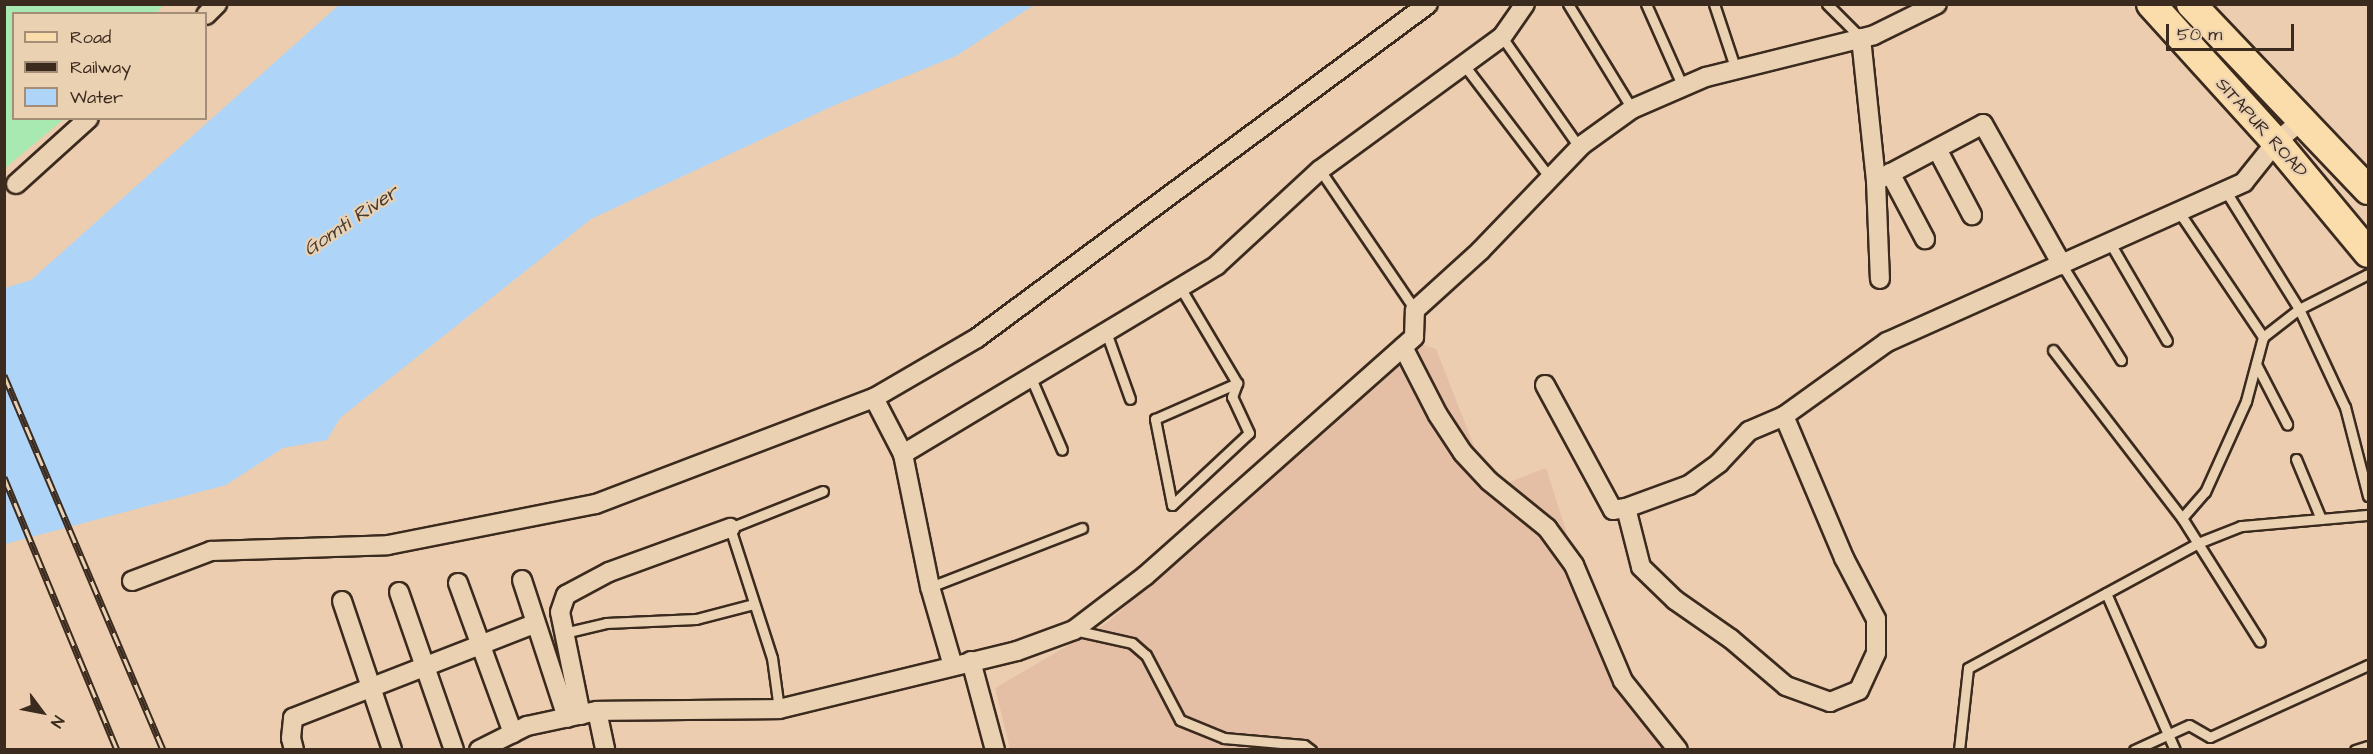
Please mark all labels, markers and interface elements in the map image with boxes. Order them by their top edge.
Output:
legend [12,12,207,120]
scale bar [2169,12,2296,50]
text: 50 m [2177,22,2222,47]
text: Road [70,25,111,50]
text: Railway [70,55,131,80]
street label: SITAPUR ROAD [2211,74,2311,182]
text: Water [70,85,123,110]
water label: Gomti River [299,180,403,262]
north arrow [12,682,72,742]
text: N [45,711,69,732]

